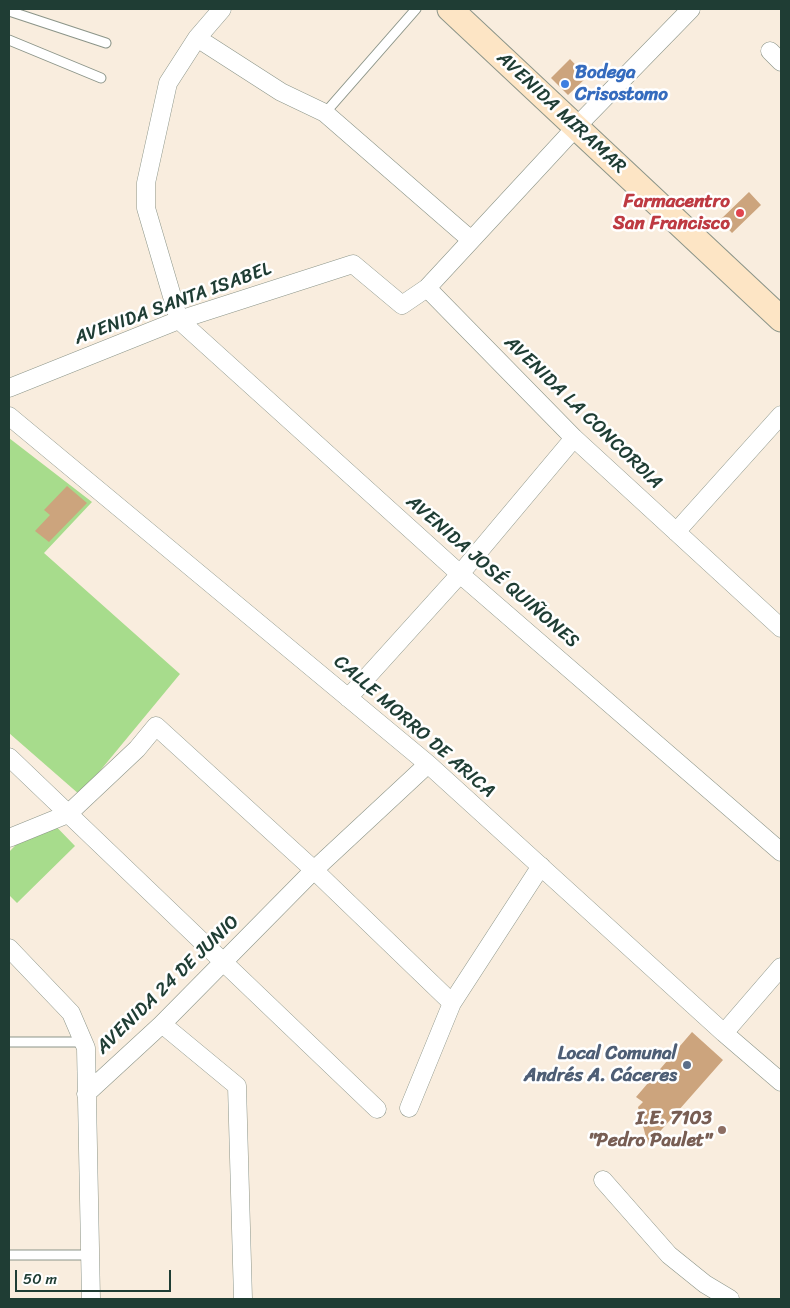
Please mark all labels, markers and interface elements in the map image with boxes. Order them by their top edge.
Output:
street label: AVENIDA MIRAMAR [492,47,630,179]
place label: Bodega Crisostomo [575,62,668,106]
marker: Bodega Crisostomo [559,78,571,90]
place label: Farmacentro San Francisco [613,191,730,235]
marker: Farmacentro San Francisco [734,207,746,219]
street label: AVENIDA SANTA ISABEL [71,258,275,350]
street label: AVENIDA LA CONCORDIA [499,332,667,494]
street label: AVENIDA JOSÉ QUIÑONES [401,491,583,653]
street label: CALLE MORRO DE ARICA [329,651,499,803]
street label: AVENIDA 24 DE JUNIO [92,911,244,1059]
place label: Local Comunal Andrés A. Cáceres [524,1043,677,1087]
marker: Local Comunal Andrés A. Cáceres [681,1059,693,1071]
place label: I.E. 7103 "Pedro Paulet" [589,1108,712,1152]
marker: I.E. 7103 "Pedro Paulet" [716,1124,728,1136]
scale bar [18,1260,174,1292]
text: 50 m [23,1266,57,1292]

